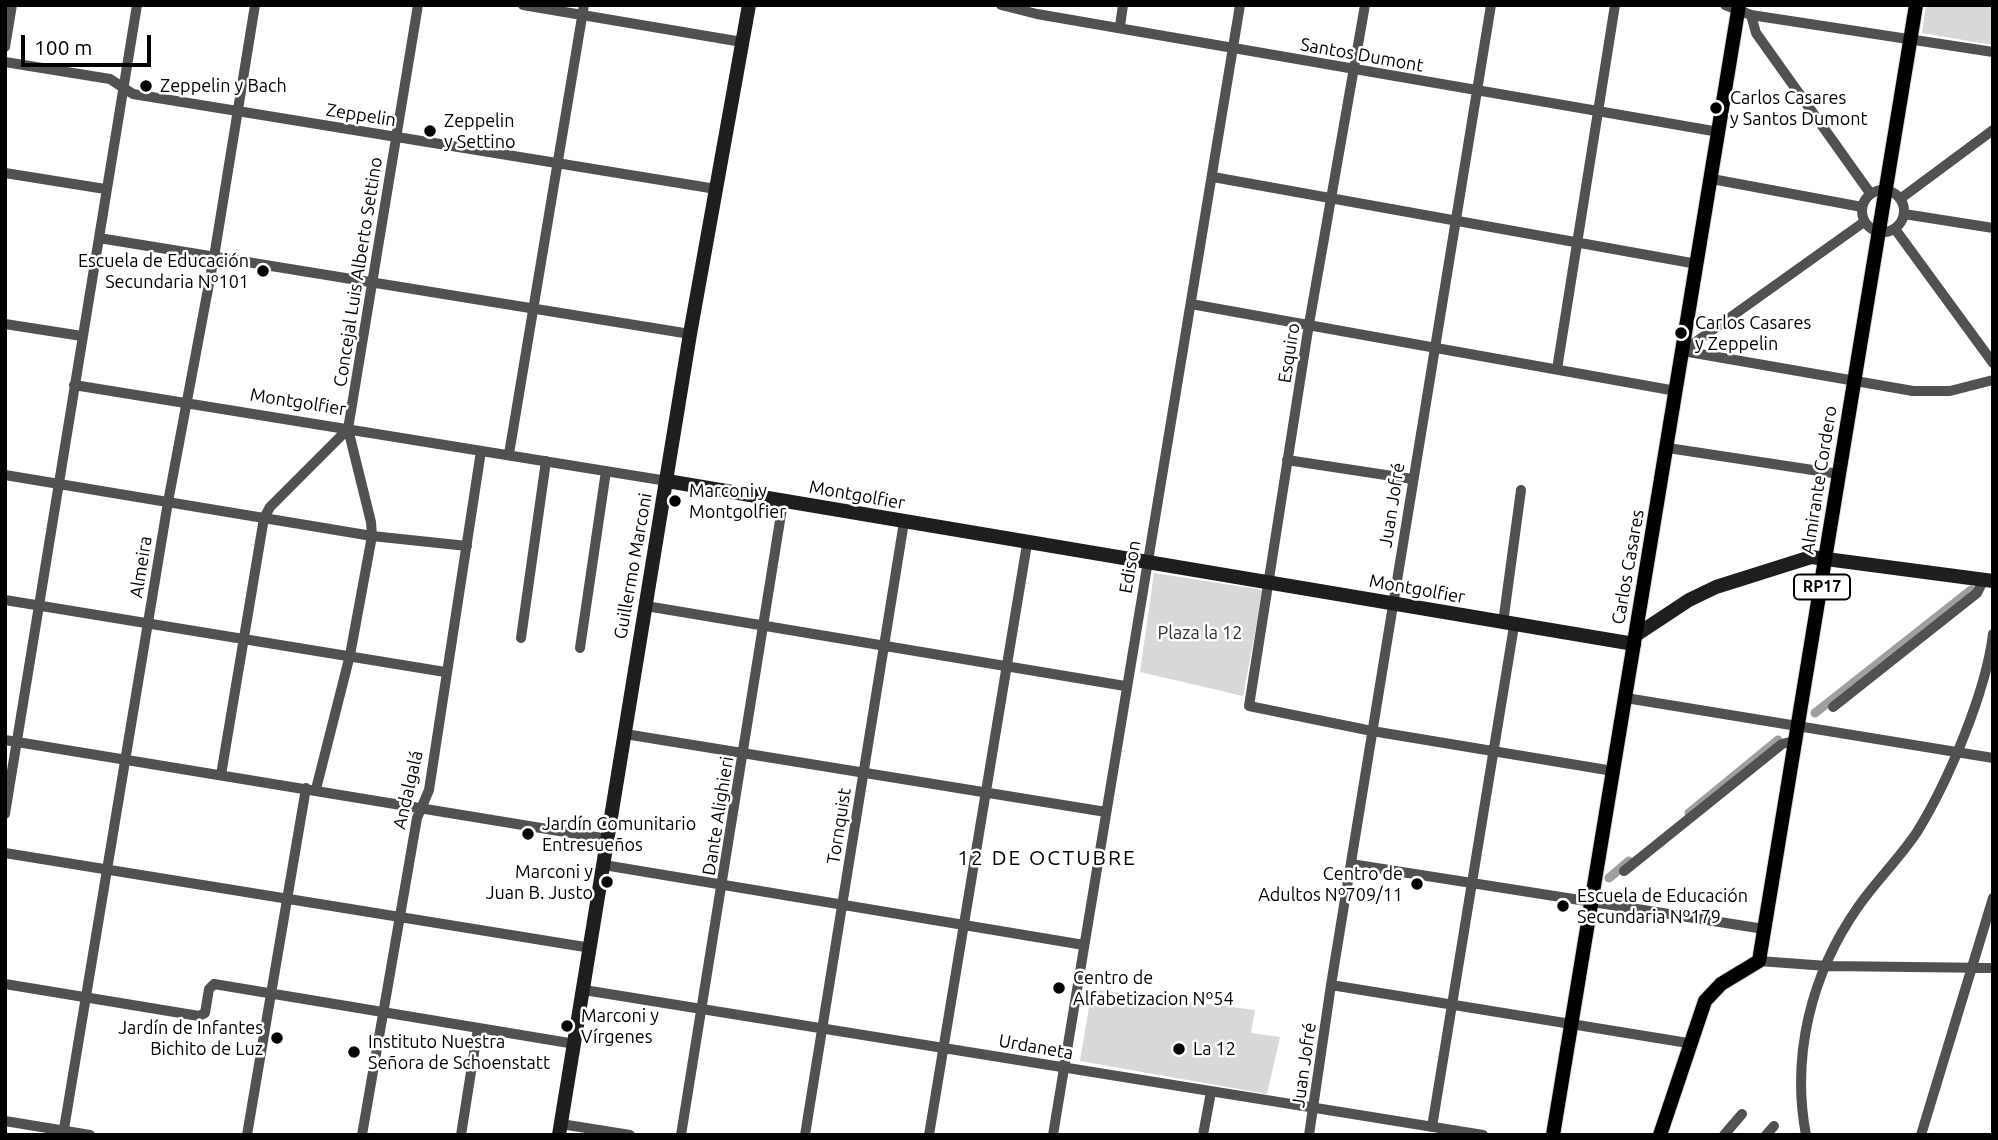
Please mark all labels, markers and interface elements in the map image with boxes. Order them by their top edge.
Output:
scale bar [24,21,154,65]
street label: Santos Dumont [1299,34,1425,76]
text: 100 m [34,35,92,59]
place label: Zeppelin y Bach [160,75,287,97]
marker: Zeppelin y Bach [138,78,154,94]
place label: Carlos Casares y Santos Dumont [1730,87,1868,130]
street label: Zeppelin [325,99,397,131]
marker: Carlos Casares y Santos Dumont [1708,100,1724,116]
place label: Zeppelin y Settino [444,110,515,152]
marker: Zeppelin y Settino [422,123,438,139]
street label: Concejal Luis Alberto Settino [329,156,387,388]
place label: Escuela de Educación Secundaria Nº101 [78,250,249,292]
marker: Escuela de Educación Secundaria Nº101 [255,263,271,279]
place label: Carlos Casares y Zeppelin [1695,312,1811,354]
street label: Esquiro [1274,321,1304,385]
marker: Carlos Casares y Zeppelin [1673,325,1689,341]
street label: Montgolfier [248,384,348,420]
street label: Almirante Cordero [1797,404,1841,556]
street label: Juan Jofré [1375,461,1409,549]
street label: Montgolfier [807,476,907,514]
place label: Marconi y Montgolfier [689,480,786,522]
street label: Guillermo Marconi [610,491,656,641]
marker: Marconi y Montgolfier [667,493,683,509]
street label: Carlos Casares [1607,508,1649,626]
street label: Almeira [125,535,157,599]
street label: Edison [1115,539,1145,595]
street label: Montgolfier [1367,570,1467,608]
road number: RP17 [1794,574,1850,600]
park label: Plaza la 12 [1158,622,1242,644]
street label: Andalgalá [388,749,428,831]
street label: Dante Alighieri [698,755,738,877]
street label: Tornquist [822,786,856,866]
place label: Jardín Comunitario Entresueños [542,813,696,856]
marker: Jardín Comunitario Entresueños [520,826,536,842]
district label: 12 DE OCTUBRE [959,845,1135,871]
place label: Marconi y Juan B. Justo [486,861,593,903]
place label: Centro de Adultos Nº709/11 [1258,863,1403,906]
marker: Marconi y Juan B. Justo [599,874,615,890]
marker: Centro de Adultos Nº709/11 [1409,876,1425,892]
place label: Escuela de Educación Secundaria Nº179 [1577,885,1748,928]
marker: Escuela de Educación Secundaria Nº179 [1555,898,1571,914]
place label: Centro de Alfabetizacion Nº54 [1073,967,1234,1010]
marker: Centro de Alfabetizacion Nº54 [1051,980,1067,996]
place label: Marconi y Vírgenes [581,1005,659,1048]
place label: Jardín de Infantes Bichito de Luz [118,1017,263,1060]
marker: Marconi y Vírgenes [559,1018,575,1034]
street label: Juan Jofré [1287,1021,1321,1109]
marker: Jardín de Infantes Bichito de Luz [269,1030,285,1046]
street label: Urdaneta [997,1030,1075,1064]
place label: Instituto Nuestra Señora de Schoenstatt [368,1031,550,1074]
place label: La 12 [1193,1038,1236,1060]
marker: La 12 [1171,1041,1187,1057]
marker: Instituto Nuestra Señora de Schoenstatt [346,1044,362,1060]

